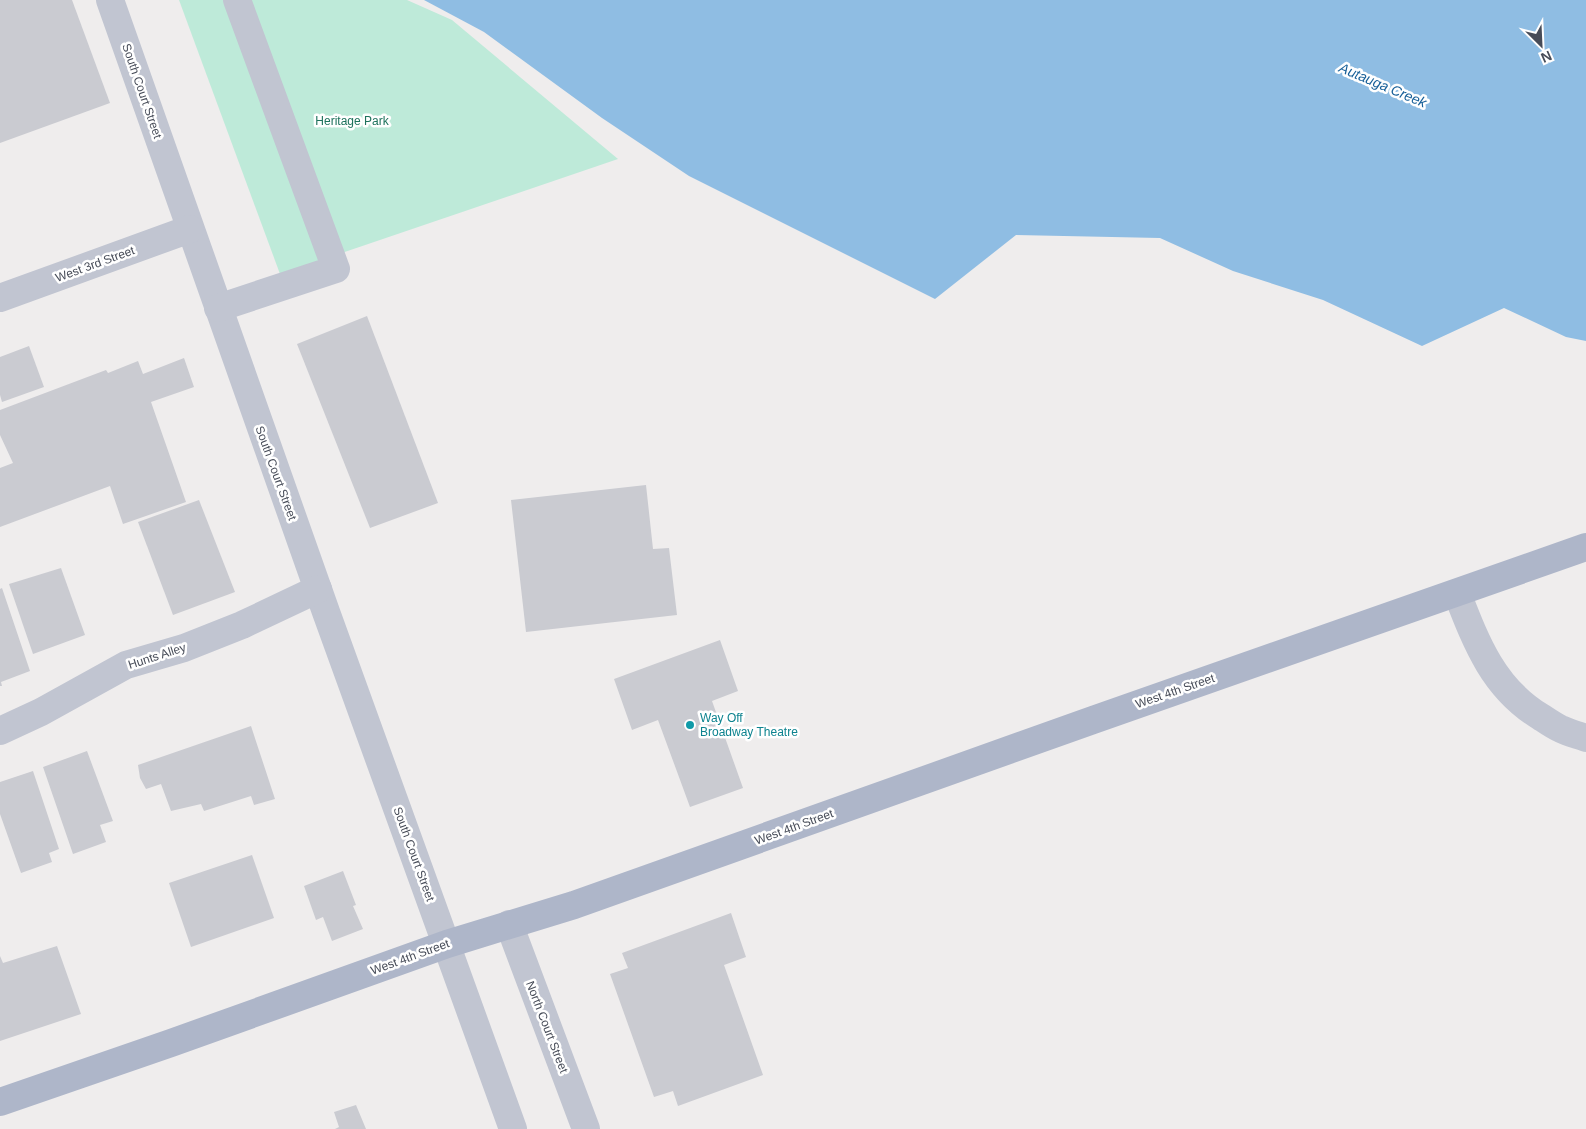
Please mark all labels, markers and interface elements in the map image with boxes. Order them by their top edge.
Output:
north arrow [1516,20,1566,70]
street label: South Court Street [119,42,165,141]
text: N [1538,48,1554,66]
water label: Autauga Creek [1336,59,1430,111]
park label: Heritage Park [315,114,390,128]
street label: West 3rd Street [54,243,137,285]
street label: South Court Street [252,424,300,523]
street label: Hunts Alley [126,640,188,672]
street label: West 4th Street [1134,671,1217,711]
place label: Way Off Broadway Theatre [700,711,798,739]
marker: Way Off Broadway Theatre [684,719,696,731]
street label: South Court Street [390,805,438,904]
street label: West 4th Street [753,806,836,848]
street label: West 4th Street [369,936,452,978]
street label: North Court Street [523,979,571,1076]

